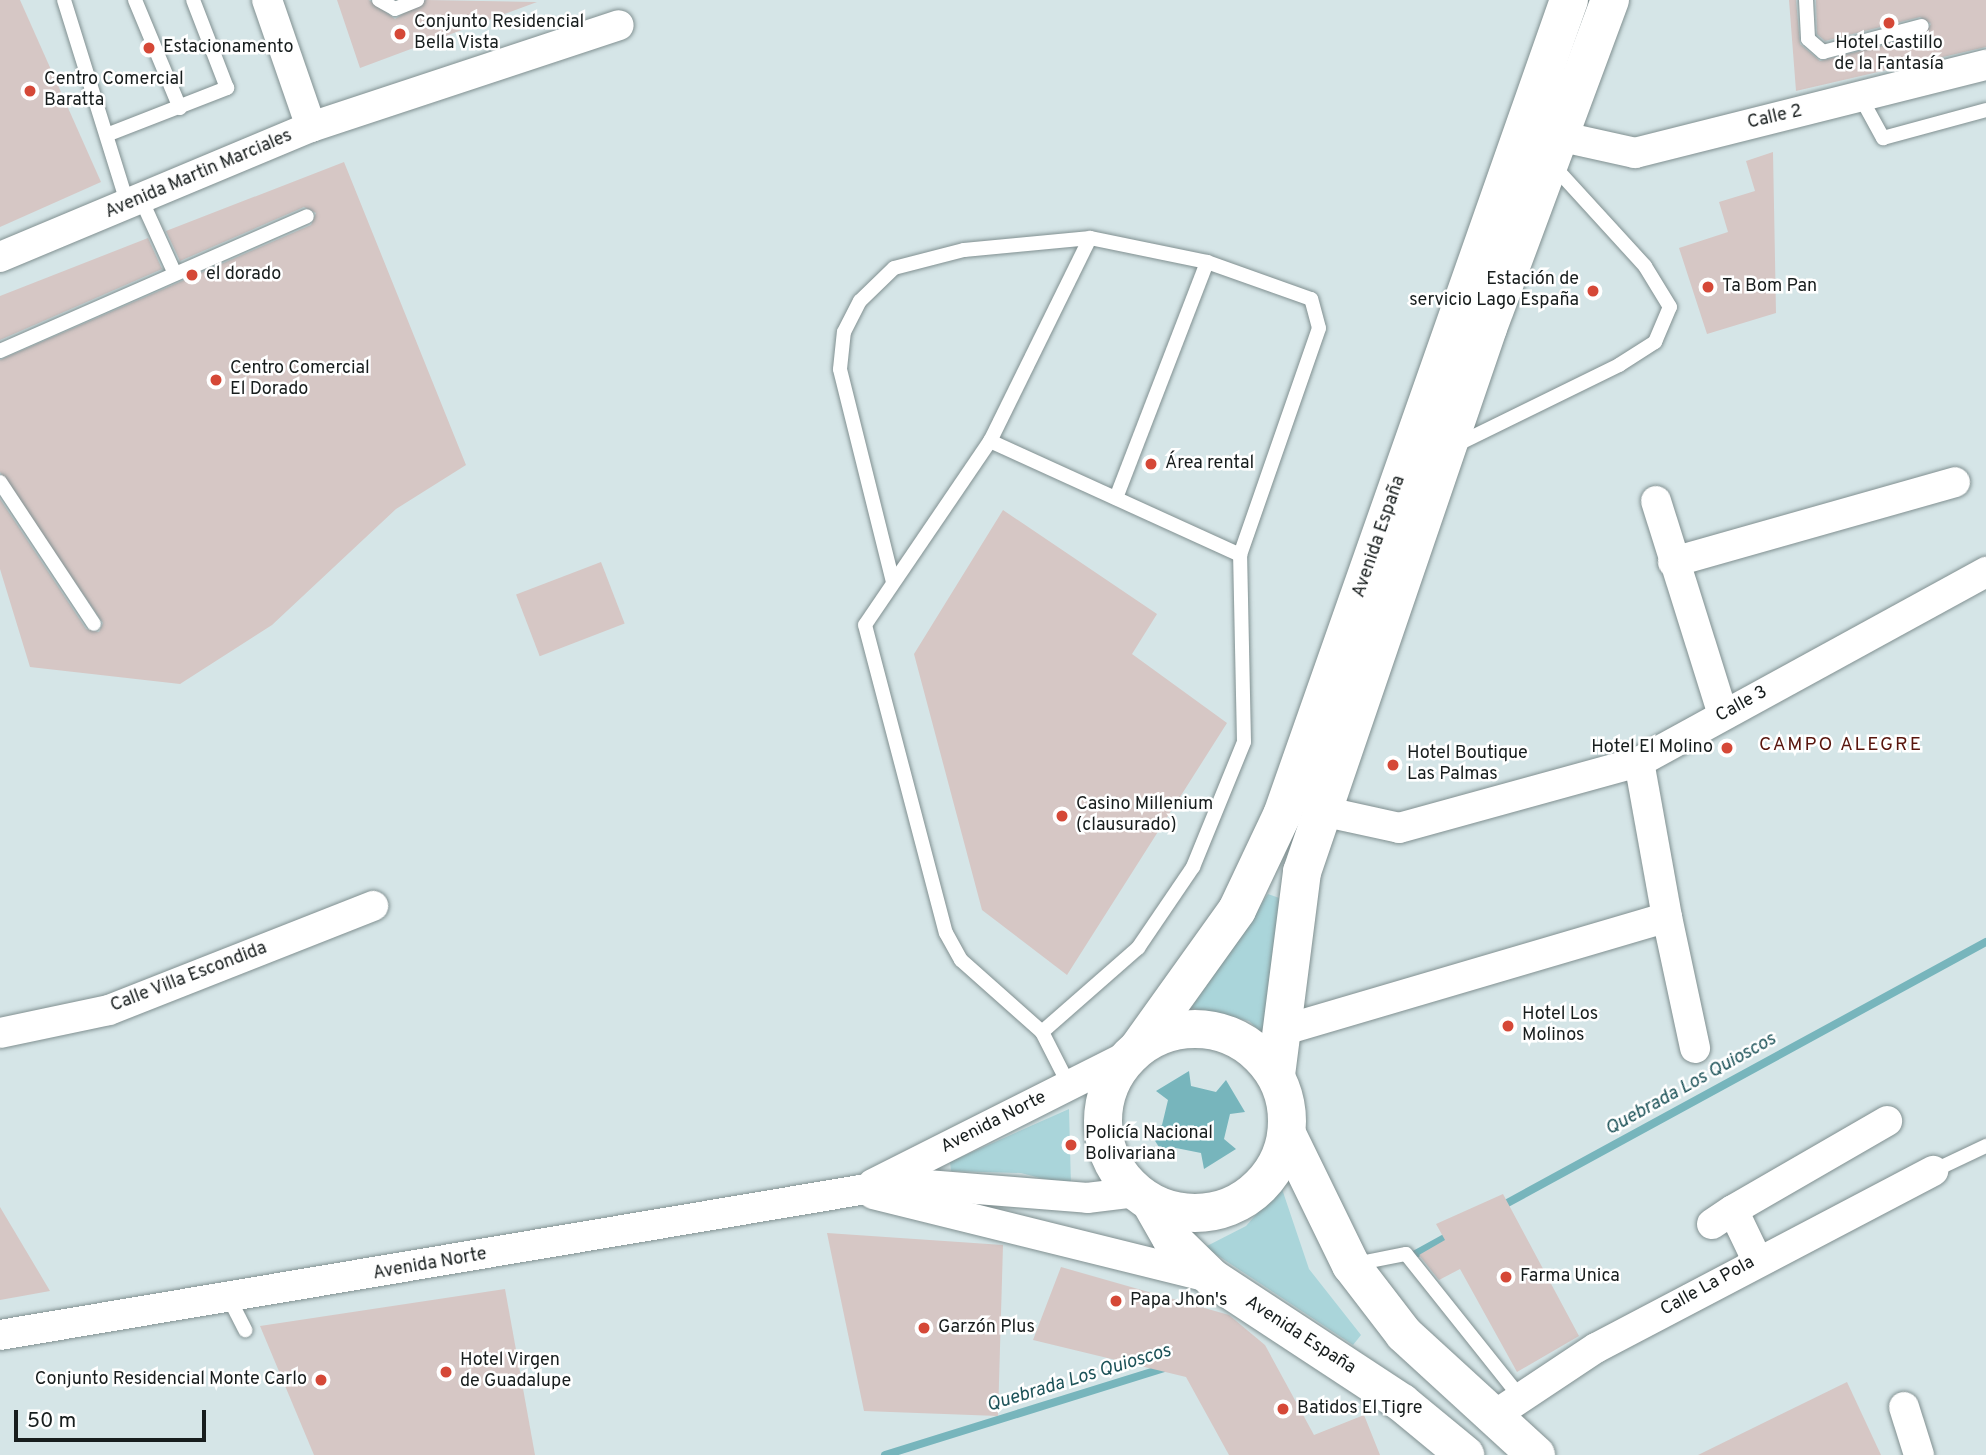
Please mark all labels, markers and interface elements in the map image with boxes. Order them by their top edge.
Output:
place label: Conjunto Residencial Bella Vista [414,13,584,56]
marker: Hotel Castillo de la Fantasía [1881,15,1897,31]
marker: Conjunto Residencial Bella Vista [392,26,408,42]
place label: Hotel Castillo de la Fantasía [1834,34,1944,76]
place label: Estacionamento [163,37,293,59]
marker: Estacionamento [141,40,157,56]
place label: Centro Comercial Baratta [44,70,184,112]
marker: Centro Comercial Baratta [22,83,38,99]
street label: Calle 2 [1746,101,1804,135]
street label: Avenida Martin Marciales [102,126,296,224]
place label: el dorado [206,264,281,286]
marker: el dorado [184,267,200,283]
place label: Estación de servicio Lago España [1409,270,1579,312]
place label: Ta Bom Pan [1722,276,1817,298]
marker: Ta Bom Pan [1700,279,1716,295]
marker: Estación de servicio Lago España [1585,283,1601,299]
place label: Centro Comercial El Dorado [230,359,370,402]
marker: Centro Comercial El Dorado [208,372,224,388]
place label: Área rental [1165,453,1254,475]
marker: Área rental [1143,456,1159,472]
street label: Avenida España [1349,473,1411,601]
street label: Calle 3 [1713,682,1771,728]
district label: CAMPO ALEGRE [1760,735,1922,757]
place label: Hotel El Molino [1591,737,1713,759]
marker: Hotel El Molino [1719,740,1735,756]
place label: Hotel Boutique Las Palmas [1407,744,1528,786]
marker: Hotel Boutique Las Palmas [1385,757,1401,773]
place label: Casino Millenium (clausurado) [1076,795,1213,838]
marker: Casino Millenium (clausurado) [1054,808,1070,824]
street label: Calle Villa Escondida [107,938,271,1018]
place label: Hotel Los Molinos [1522,1005,1598,1048]
marker: Hotel Los Molinos [1500,1018,1516,1034]
water label: Quebrada Los Quioscos [1602,1029,1780,1141]
street label: Avenida Norte [938,1087,1050,1159]
place label: Policía Nacional Bolivariana [1085,1124,1213,1166]
marker: Policía Nacional Bolivariana [1063,1137,1079,1153]
street label: Avenida Norte [371,1244,489,1286]
street label: Calle La Pola [1657,1252,1759,1322]
place label: Farma Unica [1520,1266,1620,1288]
marker: Farma Unica [1498,1269,1514,1285]
place label: Papa Jhon's [1130,1290,1227,1312]
street label: Avenida España [1241,1292,1359,1380]
marker: Papa Jhon's [1108,1293,1124,1309]
place label: Garzón Plus [938,1317,1035,1339]
marker: Garzón Plus [916,1320,932,1336]
water label: Quebrada Los Quioscos [984,1340,1174,1418]
place label: Hotel Virgen de Guadalupe [460,1351,571,1394]
marker: Hotel Virgen de Guadalupe [438,1364,454,1380]
place label: Conjunto Residencial Monte Carlo [35,1369,307,1391]
marker: Conjunto Residencial Monte Carlo [313,1372,329,1388]
scale bar [18,1396,210,1440]
place label: Batidos El Tigre [1297,1398,1423,1420]
marker: Batidos El Tigre [1275,1401,1291,1417]
text: 50 m [27,1408,76,1435]

